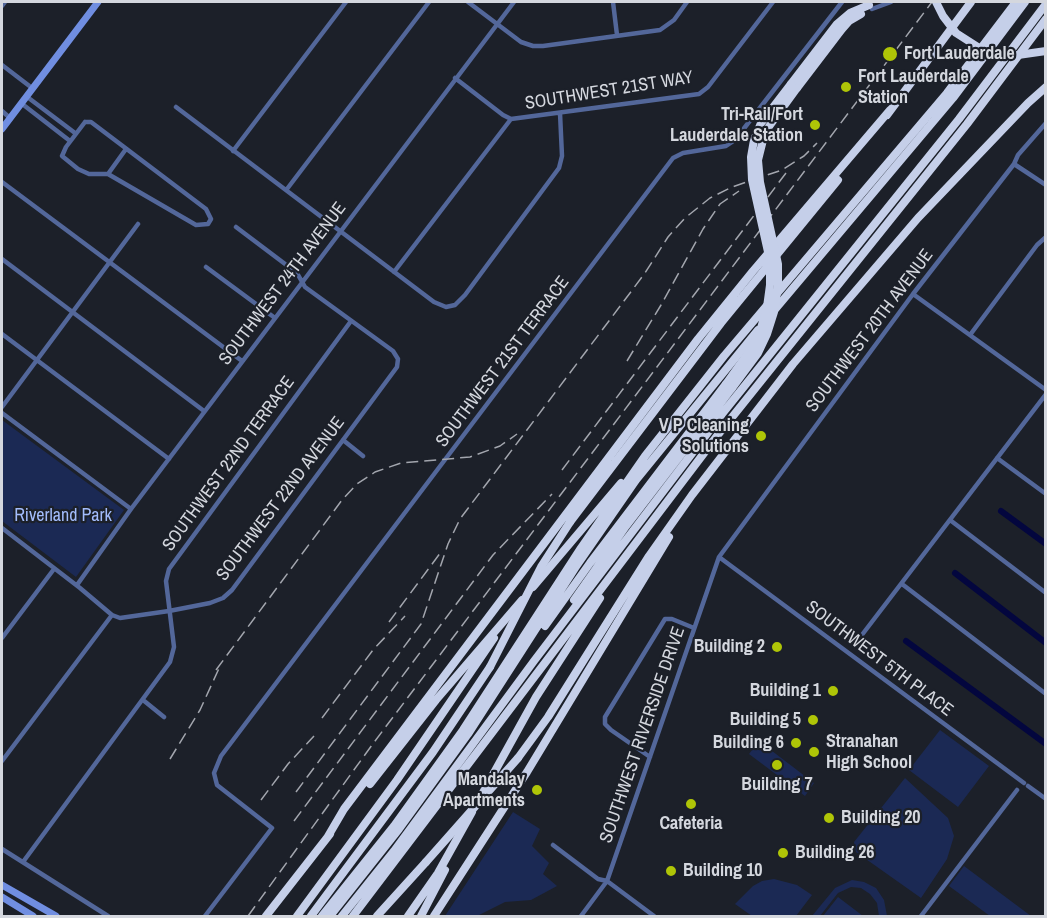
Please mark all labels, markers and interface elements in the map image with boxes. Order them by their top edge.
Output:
place label: Fort Lauderdale [904,43,1015,65]
marker: Fort Lauderdale [881,45,899,63]
place label: Fort Lauderdale Station [858,66,969,109]
street label: SOUTHWEST 21ST WAY [523,67,695,115]
marker: Fort Lauderdale Station [839,80,853,94]
place label: Tri-Rail/Fort Lauderdale Station [670,104,803,146]
marker: Tri-Rail/Fort Lauderdale Station [808,118,822,132]
street label: SOUTHWEST 24TH AVENUE [215,198,351,370]
street label: SOUTHWEST 20TH AVENUE [802,245,938,417]
street label: SOUTHWEST 21ST TERRACE [432,272,574,452]
street label: SOUTHWEST 22ND TERRACE [158,372,300,556]
street label: SOUTHWEST 22ND AVENUE [212,413,350,585]
place label: V P Cleaning Solutions [659,415,749,458]
marker: V P Cleaning Solutions [754,429,768,443]
park label: Riverland Park [14,505,112,527]
street label: SOUTHWEST 5TH PLACE [801,597,957,721]
street label: SOUTHWEST RIVERSIDE DRIVE [596,624,690,846]
place label: Building 2 [694,636,765,658]
marker: Building 2 [770,640,784,654]
place label: Building 1 [750,680,821,702]
marker: Building 1 [826,684,840,698]
place label: Building 5 [730,709,801,731]
marker: Building 5 [806,713,820,727]
place label: Stranahan High School [826,731,912,774]
place label: Building 6 [713,732,784,754]
marker: Building 6 [789,736,803,750]
marker: Stranahan High School [807,745,821,759]
marker: Building 7 [770,758,784,772]
place label: Mandalay Apartments [443,769,525,812]
place label: Building 7 [741,774,813,796]
marker: Mandalay Apartments [530,783,544,797]
marker: Cafeteria [684,797,698,811]
place label: Building 20 [841,807,921,829]
marker: Building 20 [822,811,836,825]
place label: Cafeteria [659,813,723,835]
place label: Building 26 [795,842,875,864]
marker: Building 26 [776,846,790,860]
place label: Building 10 [683,860,763,882]
marker: Building 10 [664,864,678,878]

